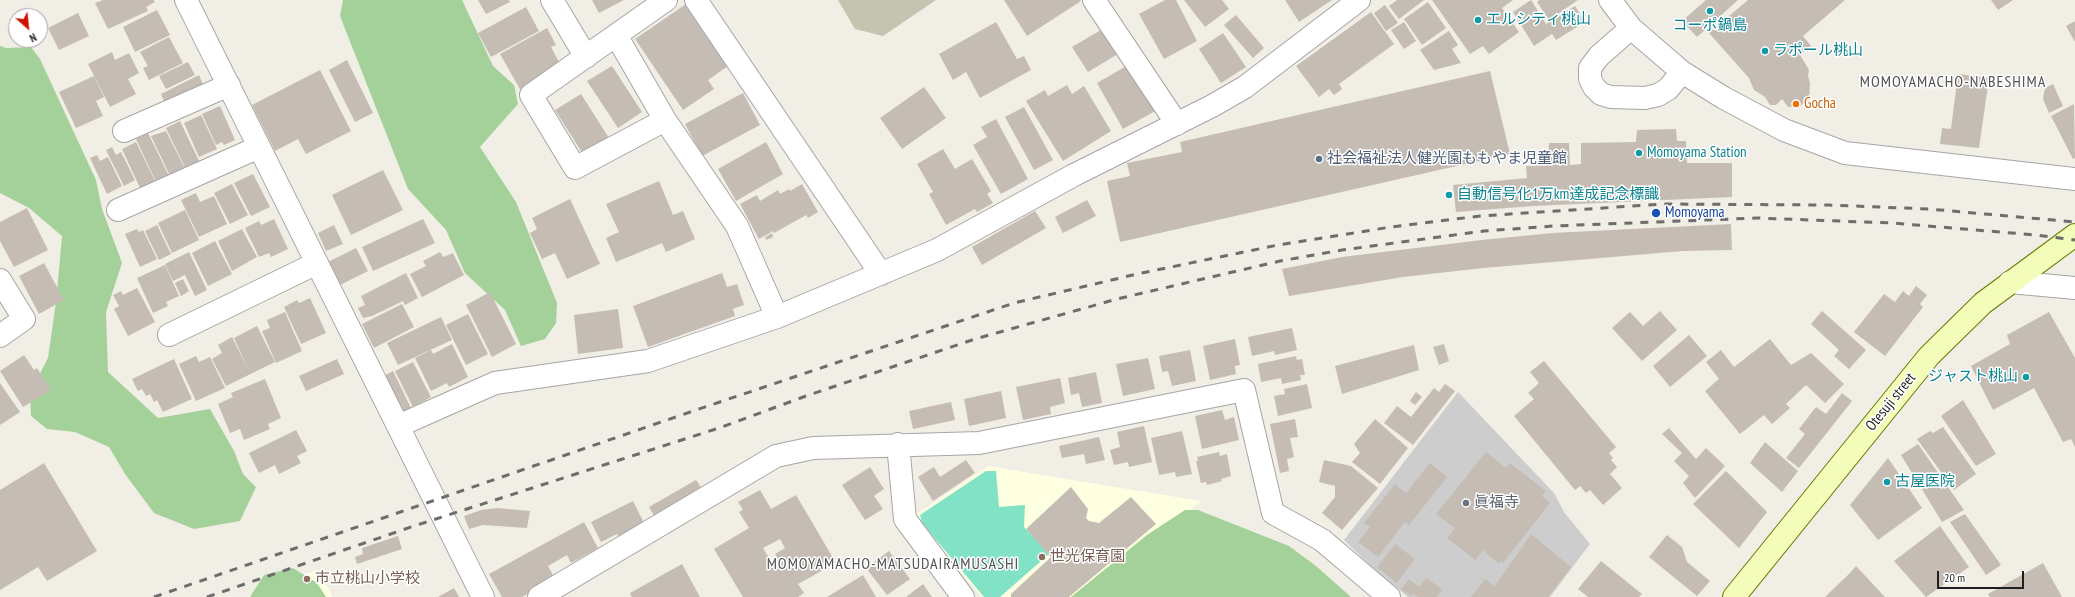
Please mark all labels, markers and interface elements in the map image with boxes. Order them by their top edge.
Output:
marker: コーポ鍋島 [1705,6,1715,16]
north arrow [8,8,48,48]
place label: エルシティ桃山 [1486,11,1591,29]
marker: エルシティ桃山 [1473,15,1483,25]
place label: コーポ鍋島 [1673,17,1747,35]
text: N [27,30,39,45]
place label: ラポール桃山 [1773,42,1863,60]
marker: ラポール桃山 [1760,46,1770,56]
district label: MOMOYAMACHO-NABESHIMA [1860,72,2046,92]
place label: Gocha [1804,95,1836,113]
marker: Gocha [1791,99,1801,109]
place label: Momoyama Station [1647,144,1747,162]
marker: Momoyama Station [1634,148,1644,158]
place label: 社会福祉法人健光園ももやま児童館 [1327,150,1567,168]
marker: 社会福祉法人健光園ももやま児童館 [1314,154,1324,164]
place label: 自動信号化1万km達成記念標識 [1457,186,1659,204]
marker: 自動信号化1万km達成記念標識 [1444,190,1454,200]
place label: Momoyama [1665,204,1725,222]
marker: Momoyama [1650,207,1662,219]
place label: ジャスト桃山 [1928,368,2018,386]
street label: Otesuji street [1862,369,1920,435]
marker: ジャスト桃山 [2021,372,2031,382]
place label: 古屋医院 [1895,473,1955,491]
marker: 古屋医院 [1882,477,1892,487]
place label: 眞福寺 [1474,494,1519,512]
marker: 眞福寺 [1461,498,1471,508]
place label: 世光保育園 [1050,548,1125,566]
marker: 世光保育園 [1037,552,1047,562]
district label: MOMOYAMACHO-MATSUDAIRAMUSASHI [767,554,1019,574]
scale bar [1939,563,2026,589]
place label: 市立桃山小学校 [315,570,420,588]
text: 20 m [1944,570,1965,585]
marker: 市立桃山小学校 [302,574,312,584]

